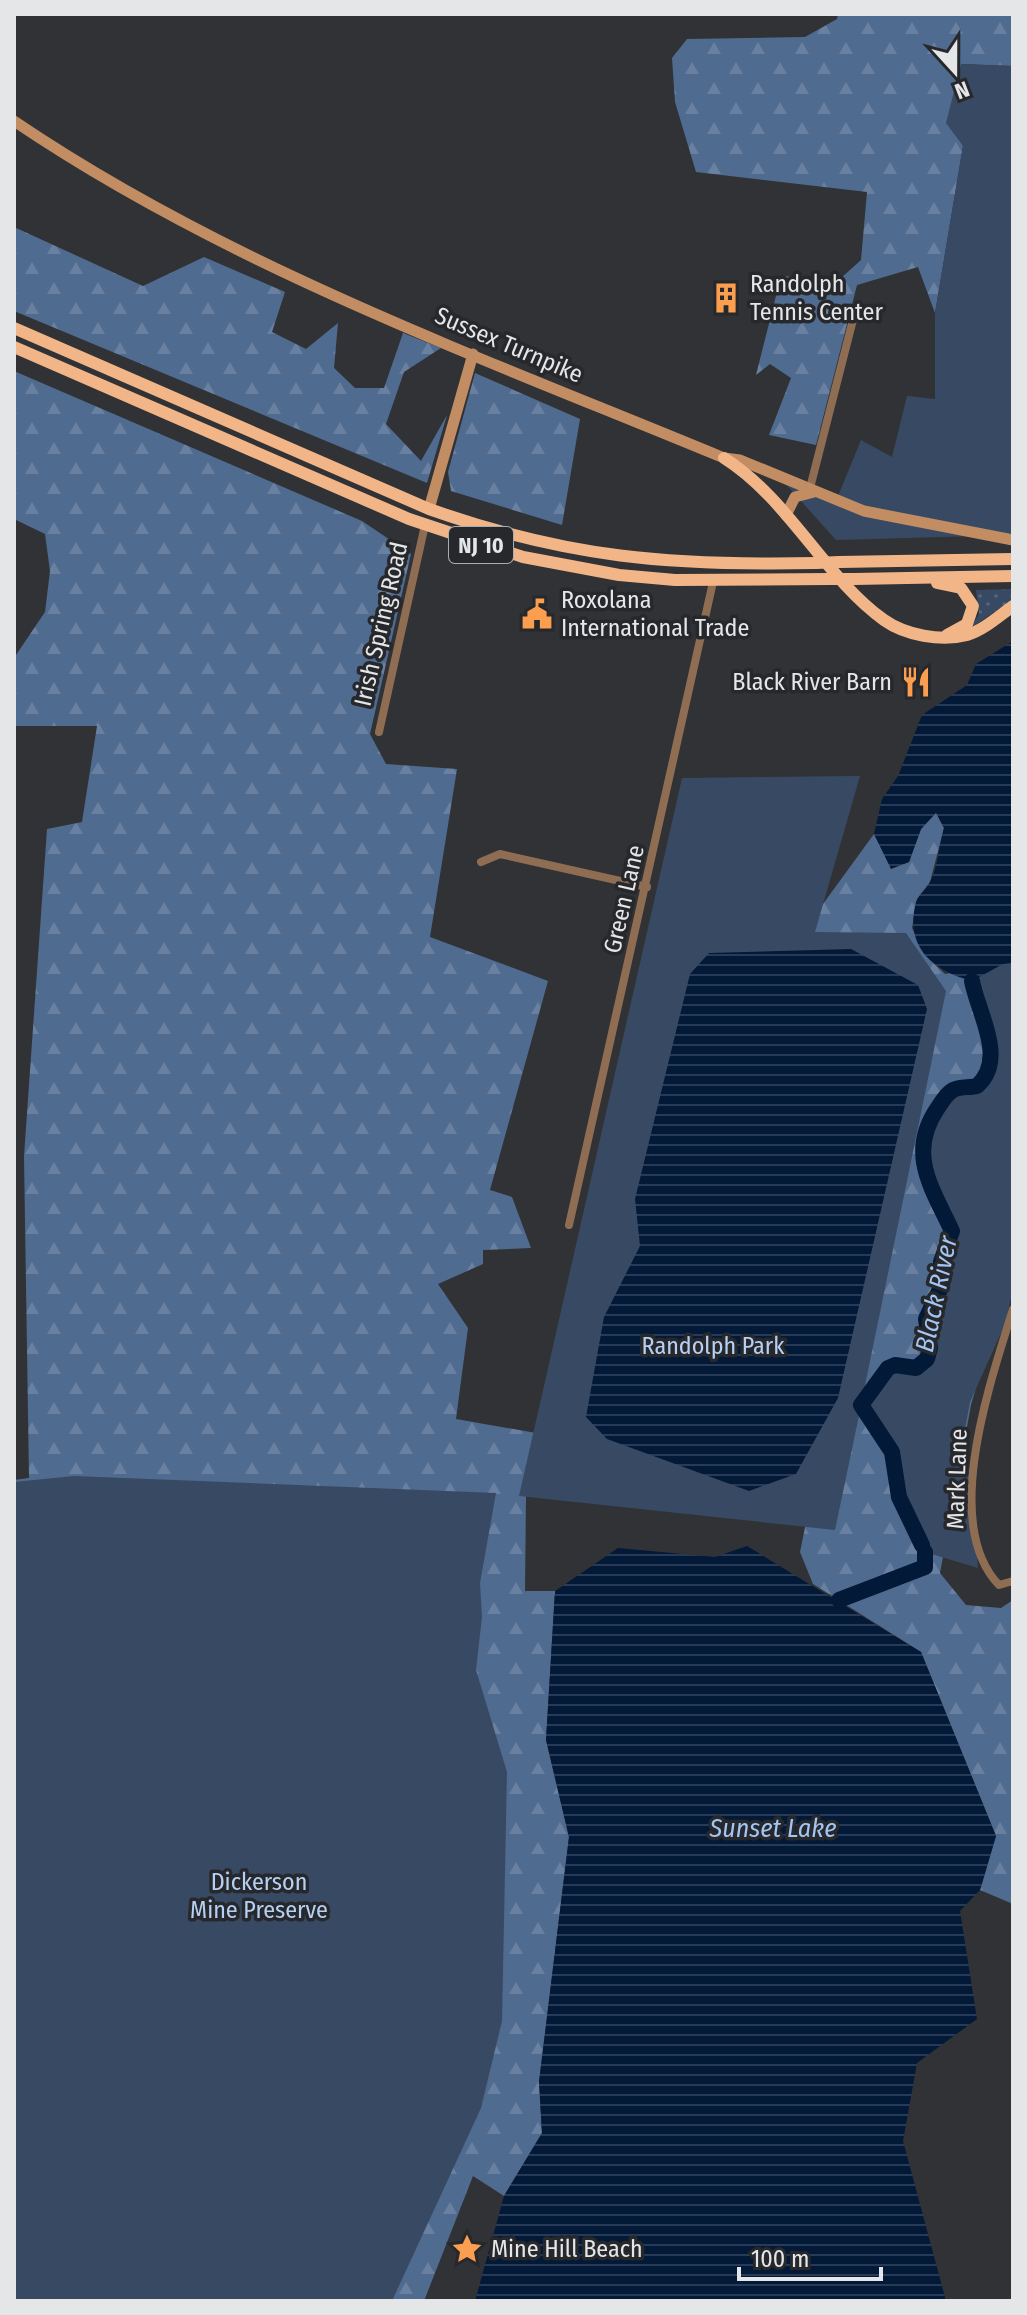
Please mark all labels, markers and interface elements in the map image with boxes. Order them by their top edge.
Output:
north arrow [915,32,995,112]
text: N [951,75,973,105]
place label: Randolph Tennis Center [750,270,883,326]
building icon: Randolph Tennis Center [709,281,743,315]
street label: Sussex Turnpike [431,301,587,389]
road number: NJ 10 [449,527,513,563]
street label: Irish Spring Road [348,539,414,709]
place label: Roxolana International Trade [561,586,749,642]
public building icon: Roxolana International Trade [520,597,554,631]
restaurant icon: Black River Barn [899,665,933,699]
place label: Black River Barn [732,668,892,696]
street label: Green Lane [598,842,650,956]
water label: Black River [909,1232,964,1355]
park label: Randolph Park [642,1332,785,1360]
street label: Mark Lane [941,1428,973,1530]
water label: Sunset Lake [708,1813,837,1844]
park label: Dickerson Mine Preserve [190,1868,328,1924]
scale bar [739,2231,881,2281]
place icon: Mine Hill Beach [450,2232,484,2266]
place label: Mine Hill Beach [491,2235,643,2263]
text: 100 m [751,2245,809,2273]

